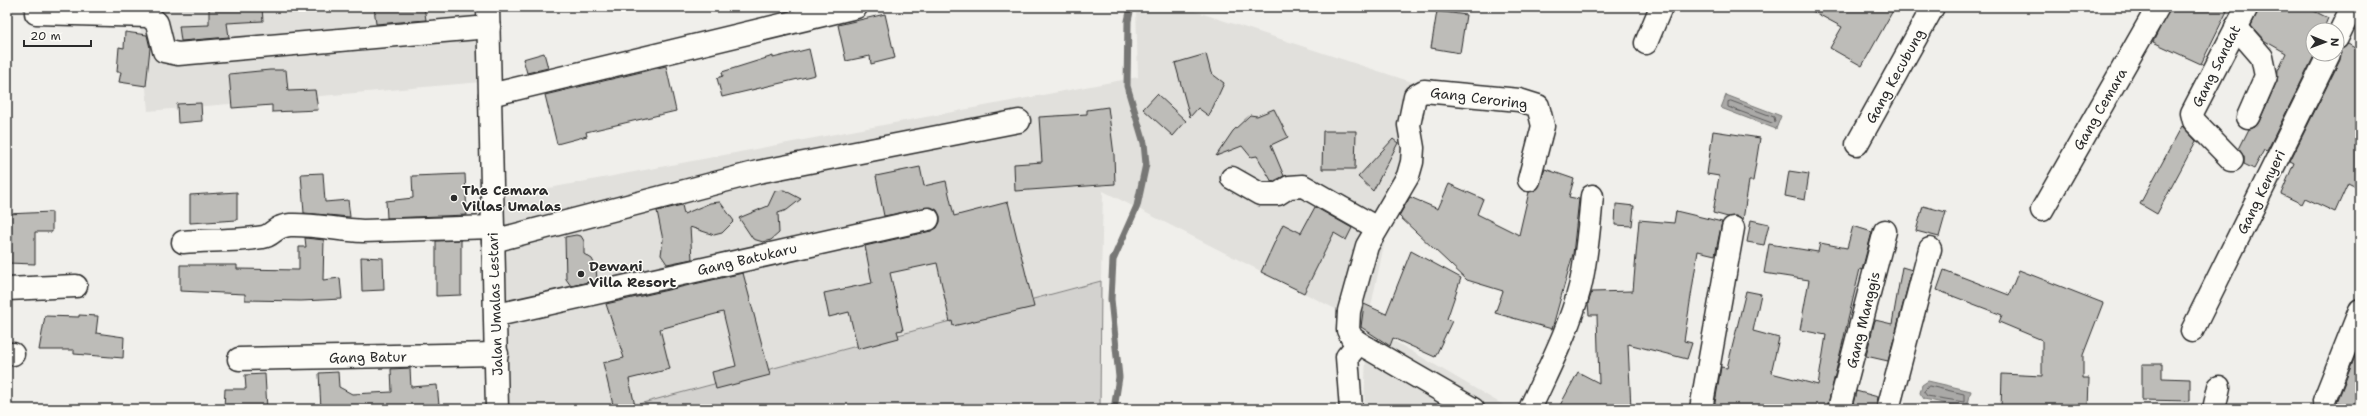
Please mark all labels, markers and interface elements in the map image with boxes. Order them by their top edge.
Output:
scale bar [24,22,91,48]
street label: Gang Sandat [2188,22,2244,110]
north arrow [2305,22,2345,62]
street label: Gang Kecubung [1862,26,1928,126]
text: 20 m [30,28,61,44]
text: N [2327,38,2342,47]
street label: Gang Cemara [2069,64,2131,153]
street label: Gang Ceroring [1429,83,1529,113]
street label: Gang Kenyeri [2233,147,2289,237]
place label: The Cemara Villas Umalas [462,181,561,215]
marker: The Cemara Villas Umalas [449,193,459,203]
street label: Jalan Umalas Lestari [483,232,507,376]
street label: Gang Batukaru [695,239,799,279]
place label: Dewani Villa Resort [589,257,676,291]
marker: Dewani Villa Resort [576,269,586,279]
street label: Gang Manggis [1842,270,1884,370]
street label: Gang Batur [329,347,408,367]

